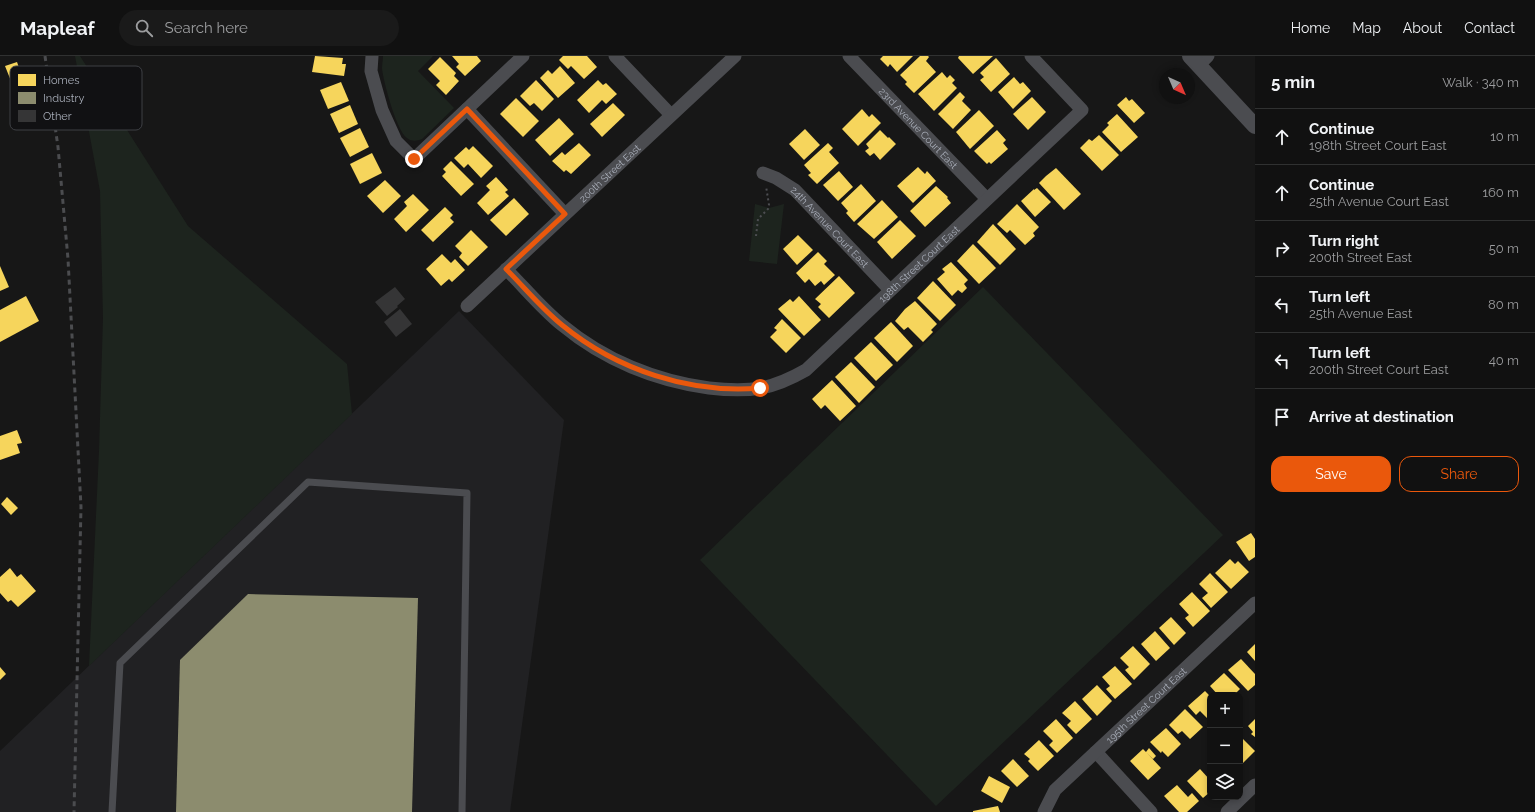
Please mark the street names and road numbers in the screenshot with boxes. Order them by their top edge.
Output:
street label: 23rd Avenue Court East [877,85,960,171]
street label: 200th Street East [577,141,643,204]
street label: 24th Avenue Court East [789,184,871,270]
street label: 198th Street Court East [876,223,962,304]
street label: 195th Street Court East [1104,665,1189,745]

